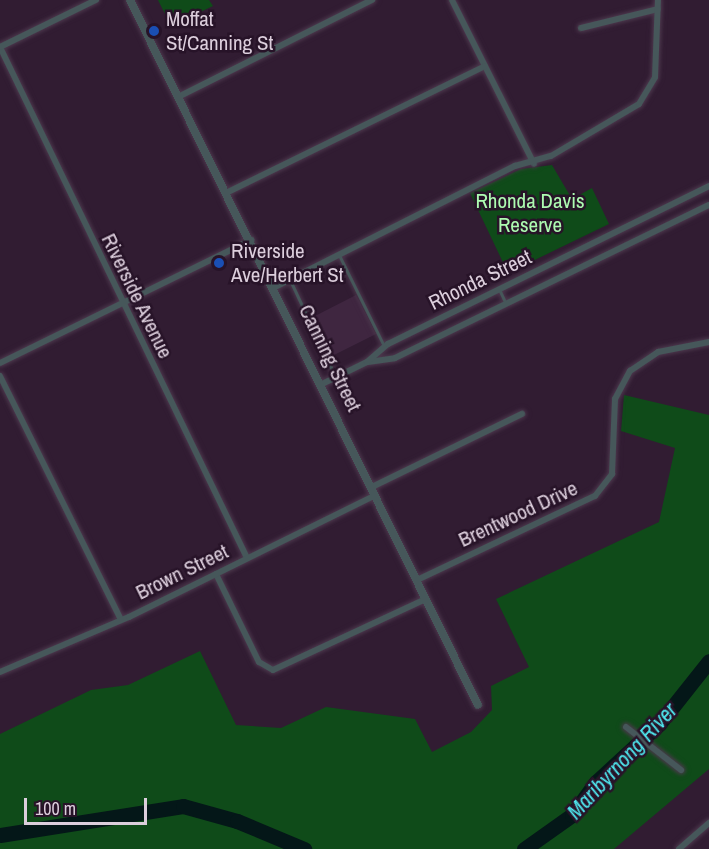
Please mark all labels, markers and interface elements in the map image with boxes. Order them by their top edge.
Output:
place label: Moffat St/Canning St [166,6,273,56]
marker: Moffat St/Canning St [147,24,161,38]
park label: Rhonda Davis Reserve [475,188,585,238]
street label: Riverside Avenue [96,229,178,363]
place label: Riverside Ave/Herbert St [231,238,344,288]
street label: Rhonda Street [425,244,535,316]
marker: Riverside Ave/Herbert St [212,256,226,270]
street label: Canning Street [293,300,367,416]
street label: Brentwood Drive [455,475,581,553]
street label: Brown Street [132,539,232,605]
water label: Maribyrnong River [561,697,683,825]
scale bar [27,786,150,824]
text: 100 m [35,796,76,821]

